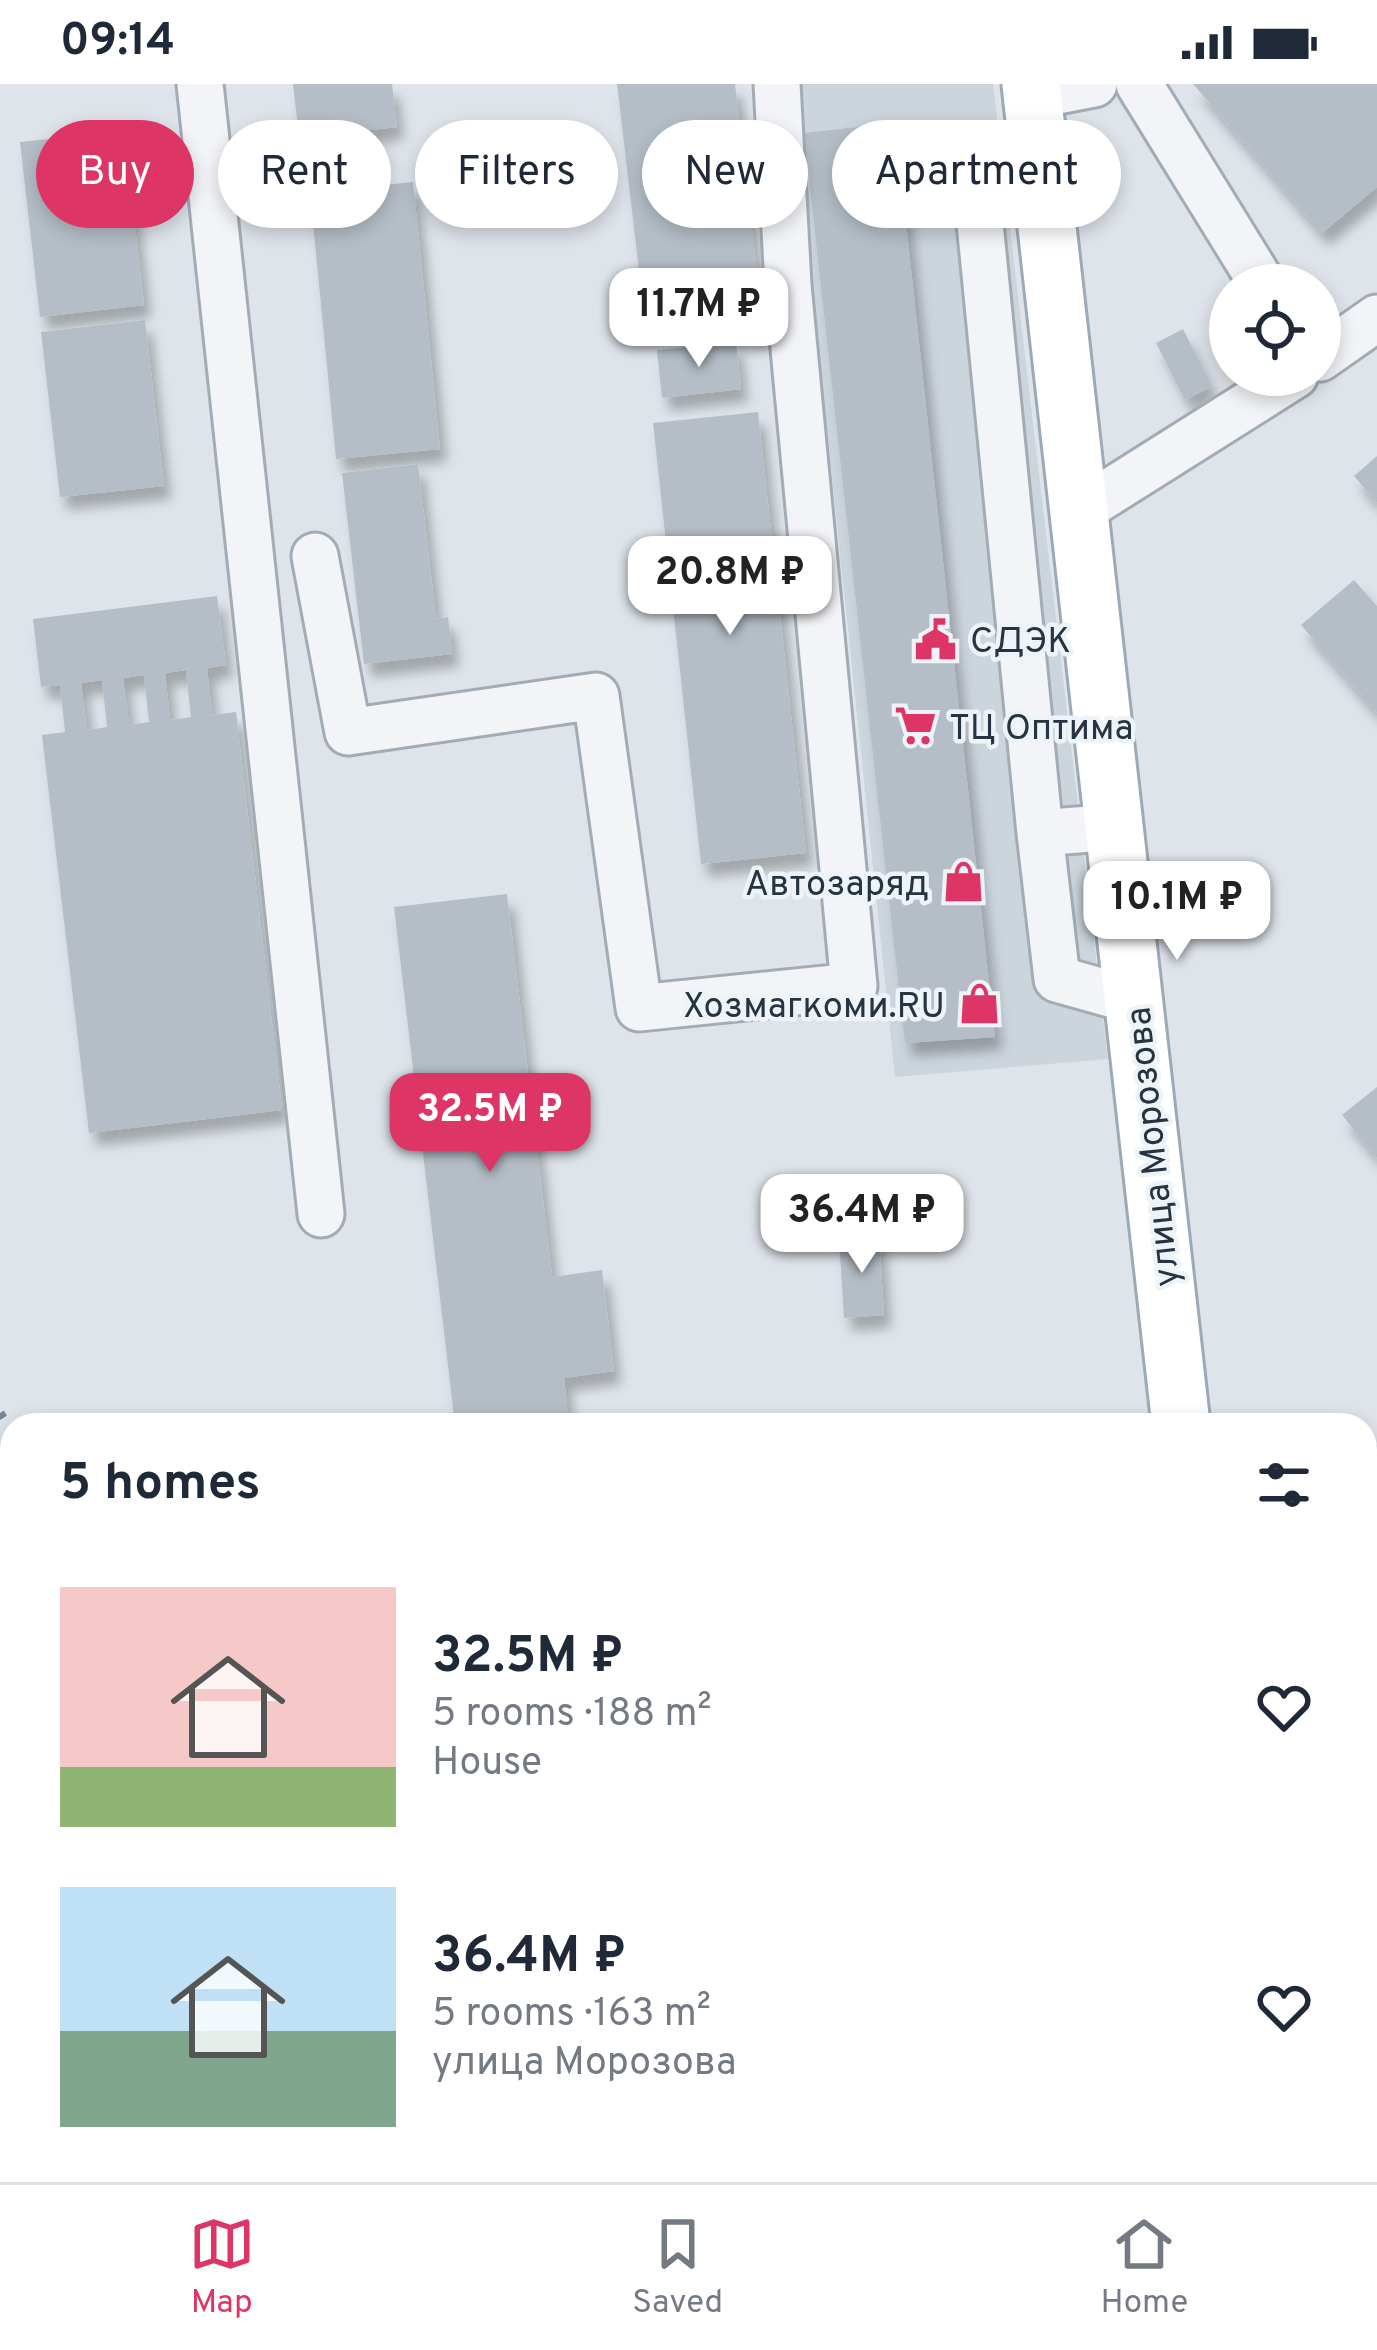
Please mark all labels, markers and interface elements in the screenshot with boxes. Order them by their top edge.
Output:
text: 09:14 [60,14,175,71]
chip: Buy [36,120,194,228]
chip: Rent [218,120,391,228]
chip: Filters [415,120,618,228]
chip: New [642,120,808,228]
chip: Apartment [832,120,1121,228]
map controls [1209,264,1341,396]
button: locate [1209,264,1341,396]
pin: 11.7M ₽ [588,268,810,370]
text: 11.7M ₽ [636,282,762,331]
pin: 20.8M ₽ [619,536,841,638]
text: 20.8M ₽ [655,550,805,599]
public building icon: СДЭК [913,616,959,662]
place label: СДЭК [970,620,1071,666]
supermarket icon: ТЦ Оптима [892,703,938,749]
place label: ТЦ Оптима [949,707,1134,753]
shop icon: Автозаряд [940,859,986,905]
pin: 10.1M ₽ [1066,861,1288,963]
place label: Автозаряд [745,863,929,909]
text: 10.1M ₽ [1110,875,1244,924]
shop icon: Хозмагкоми.RU [956,981,1002,1027]
place label: Хозмагкоми.RU [683,985,945,1031]
street label: улица Морозова [1117,1004,1193,1289]
pin: 32.5M ₽ [379,1073,601,1175]
text: 32.5M ₽ [417,1087,563,1136]
pin: 36.4M ₽ [751,1174,973,1276]
text: 36.4M ₽ [788,1188,936,1237]
icon: filters [1251,1452,1317,1518]
text: 5 homes [60,1453,261,1518]
text: 32.5M ₽ [432,1626,624,1691]
icon: home [156,1635,300,1779]
icon: heart [1251,1674,1317,1740]
text: 5 rooms · 188 m² [432,1691,712,1740]
text: House [432,1740,542,1789]
text: 36.4M ₽ [432,1926,627,1991]
icon: home [156,1935,300,2079]
icon: heart [1251,1974,1317,2040]
text: 5 rooms · 163 m² [432,1991,711,2040]
text: улица Морозова [432,2040,737,2089]
tab: Map [189,2211,255,2325]
tab: Saved [632,2211,723,2325]
tab: Home [1101,2211,1188,2325]

